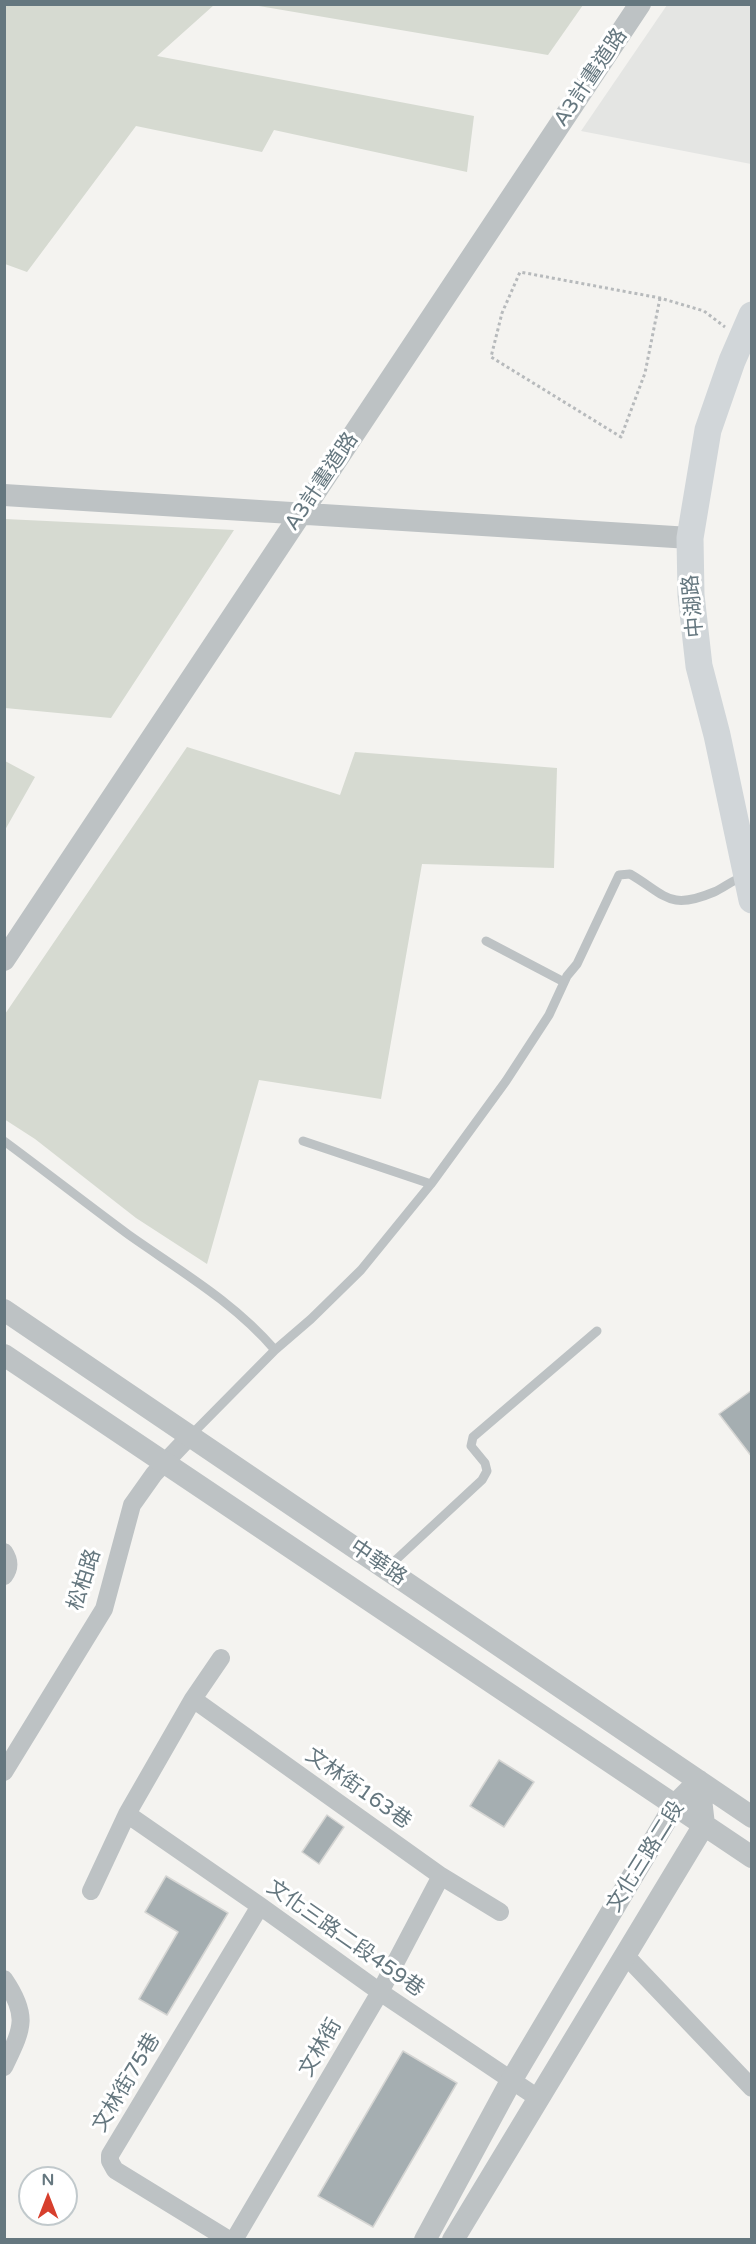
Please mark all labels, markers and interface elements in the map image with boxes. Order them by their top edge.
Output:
street label: A3計畫道路 [549,24,633,132]
street label: A3計畫道路 [280,428,364,536]
street label: 中湖路 [679,574,709,638]
street label: 中華路 [345,1535,411,1591]
street label: 松柏路 [63,1546,107,1614]
street label: 文林街163巷 [300,1743,416,1835]
street label: 文化三路二段 [602,1797,690,1917]
street label: 文化三路二段459巷 [261,1875,429,2003]
street label: 文林街 [294,2014,348,2082]
street label: 文林街75巷 [88,2029,166,2137]
north arrow [18,2166,78,2226]
text: N [42,2170,54,2190]

